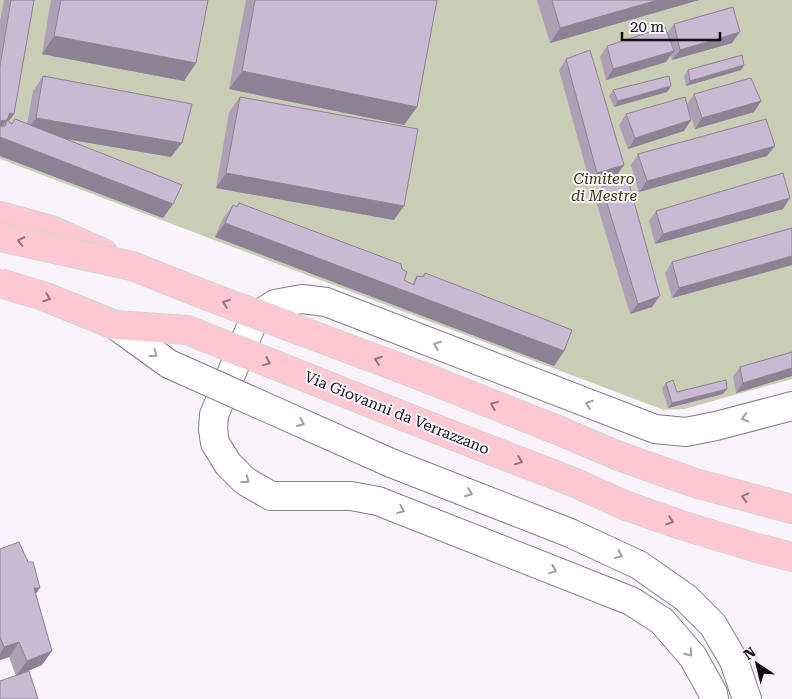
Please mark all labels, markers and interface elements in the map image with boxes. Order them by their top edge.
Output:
scale bar [622,10,720,42]
text: 20 m [630,18,665,36]
park label: Cimitero di Mestre [571,170,637,205]
one-way arrow [16,236,25,247]
one-way arrow [42,292,50,302]
one-way arrow [222,299,231,309]
one-way arrow [433,341,442,351]
one-way arrow [149,348,158,357]
one-way arrow [263,356,271,366]
one-way arrow [374,356,383,366]
street label: Via Giovanni da Verrazzano [302,368,492,458]
one-way arrow [585,400,593,410]
one-way arrow [490,401,499,411]
one-way arrow [741,413,750,423]
one-way arrow [296,417,305,428]
one-way arrow [514,455,523,465]
one-way arrow [240,475,249,483]
one-way arrow [464,488,472,498]
one-way arrow [740,492,749,503]
one-way arrow [397,505,405,515]
one-way arrow [665,515,673,525]
one-way arrow [614,549,623,560]
one-way arrow [548,564,556,574]
north arrow [732,639,782,689]
text: N [741,644,759,663]
one-way arrow [683,647,692,656]

